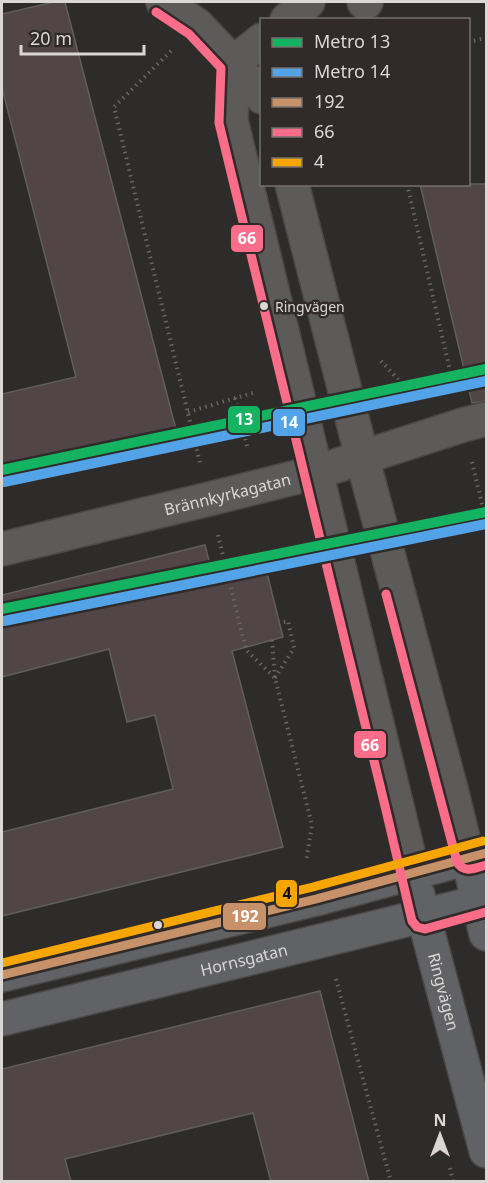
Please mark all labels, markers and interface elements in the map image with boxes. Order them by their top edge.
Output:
scale bar [21,18,144,56]
legend [260,18,470,186]
text: 20 m [30,26,72,50]
text: Metro 13 [314,29,390,53]
text: Metro 14 [314,59,390,83]
text: 192 [314,89,345,113]
text: 66 [314,119,335,143]
text: 4 [314,149,324,173]
line badge: 66 [230,224,264,253]
text: 66 [238,227,256,249]
place label: Ringvägen [275,297,345,316]
marker: Ringvägen [258,300,270,312]
line badge: 13 [227,405,261,434]
text: 13 [235,408,253,430]
line badge: 14 [272,408,306,437]
text: 14 [280,411,298,433]
street label: Brännkyrkagatan [162,468,293,520]
line badge: 66 [353,730,387,759]
text: 66 [361,734,379,756]
line badge: 4 [275,879,298,908]
text: 4 [282,882,292,904]
line badge: 192 [222,902,267,931]
text: 192 [231,905,259,927]
unlabelled marker [152,919,164,931]
street label: Hornsgatan [198,938,290,981]
street label: Ringvägen [423,950,465,1033]
north arrow [410,1105,470,1165]
text: N [433,1109,447,1131]

